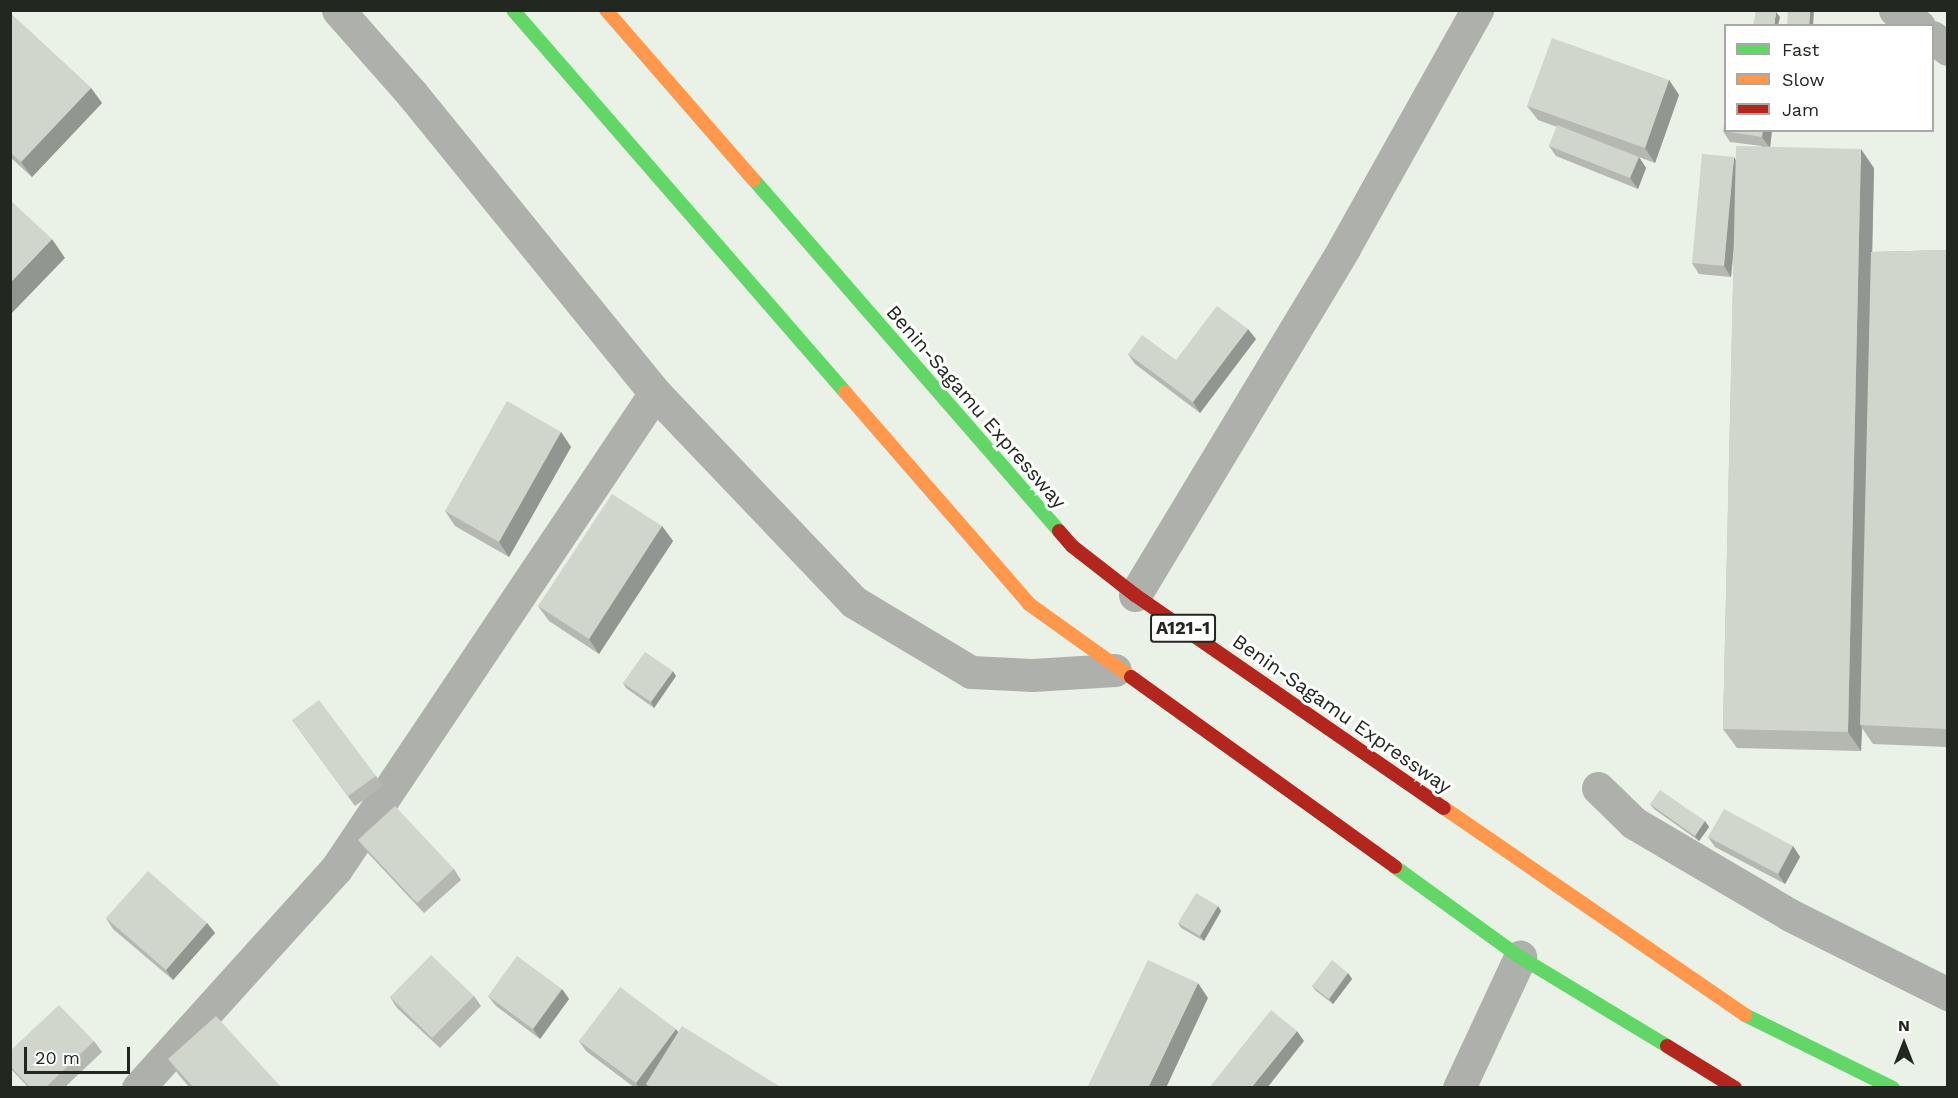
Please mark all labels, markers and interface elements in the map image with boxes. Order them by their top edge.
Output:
legend [1724,24,1934,132]
text: Fast [1782,39,1819,60]
text: Slow [1782,69,1825,90]
text: Jam [1782,99,1819,120]
street label: Benin-Sagamu Expressway [881,300,1071,514]
road number: A121-1 [1150,613,1216,643]
street label: Benin-Sagamu Expressway [1228,629,1456,799]
north arrow [1874,1014,1934,1074]
text: N [1898,1016,1910,1035]
scale bar [27,1035,134,1073]
text: 20 m [35,1047,80,1068]

